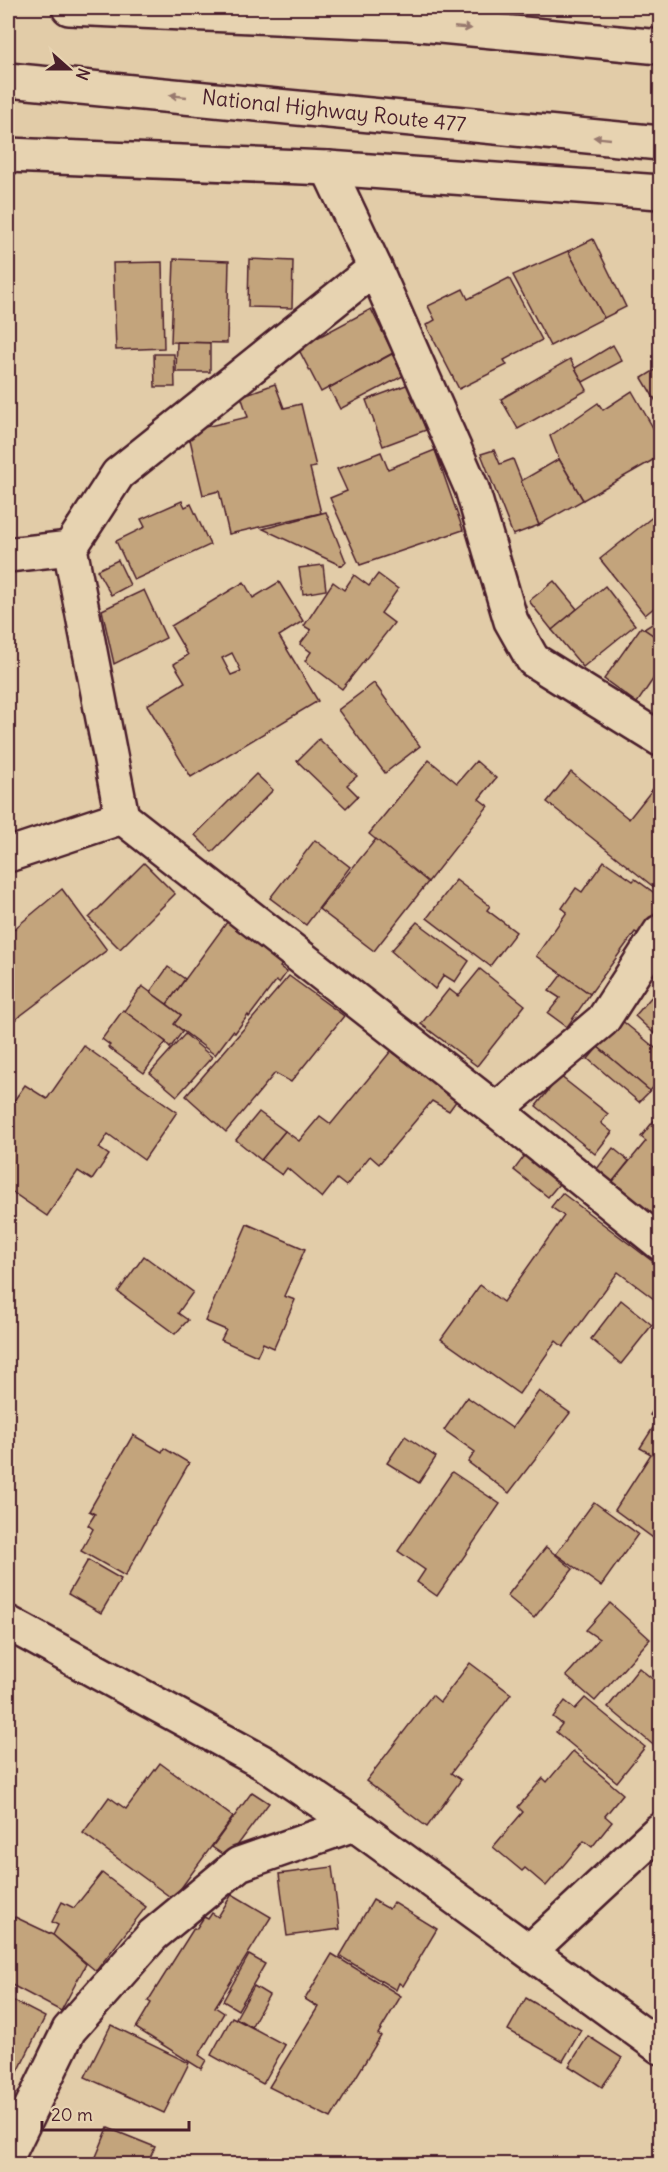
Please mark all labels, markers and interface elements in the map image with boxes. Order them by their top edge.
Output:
one-way arrow [453,23,472,33]
north arrow [39,39,99,99]
text: N [72,66,94,83]
street label: National Highway Route 477 [201,83,467,138]
one-way arrow [169,91,188,101]
one-way arrow [593,133,612,143]
scale bar [42,2094,189,2132]
text: 20 m [51,2103,93,2126]

